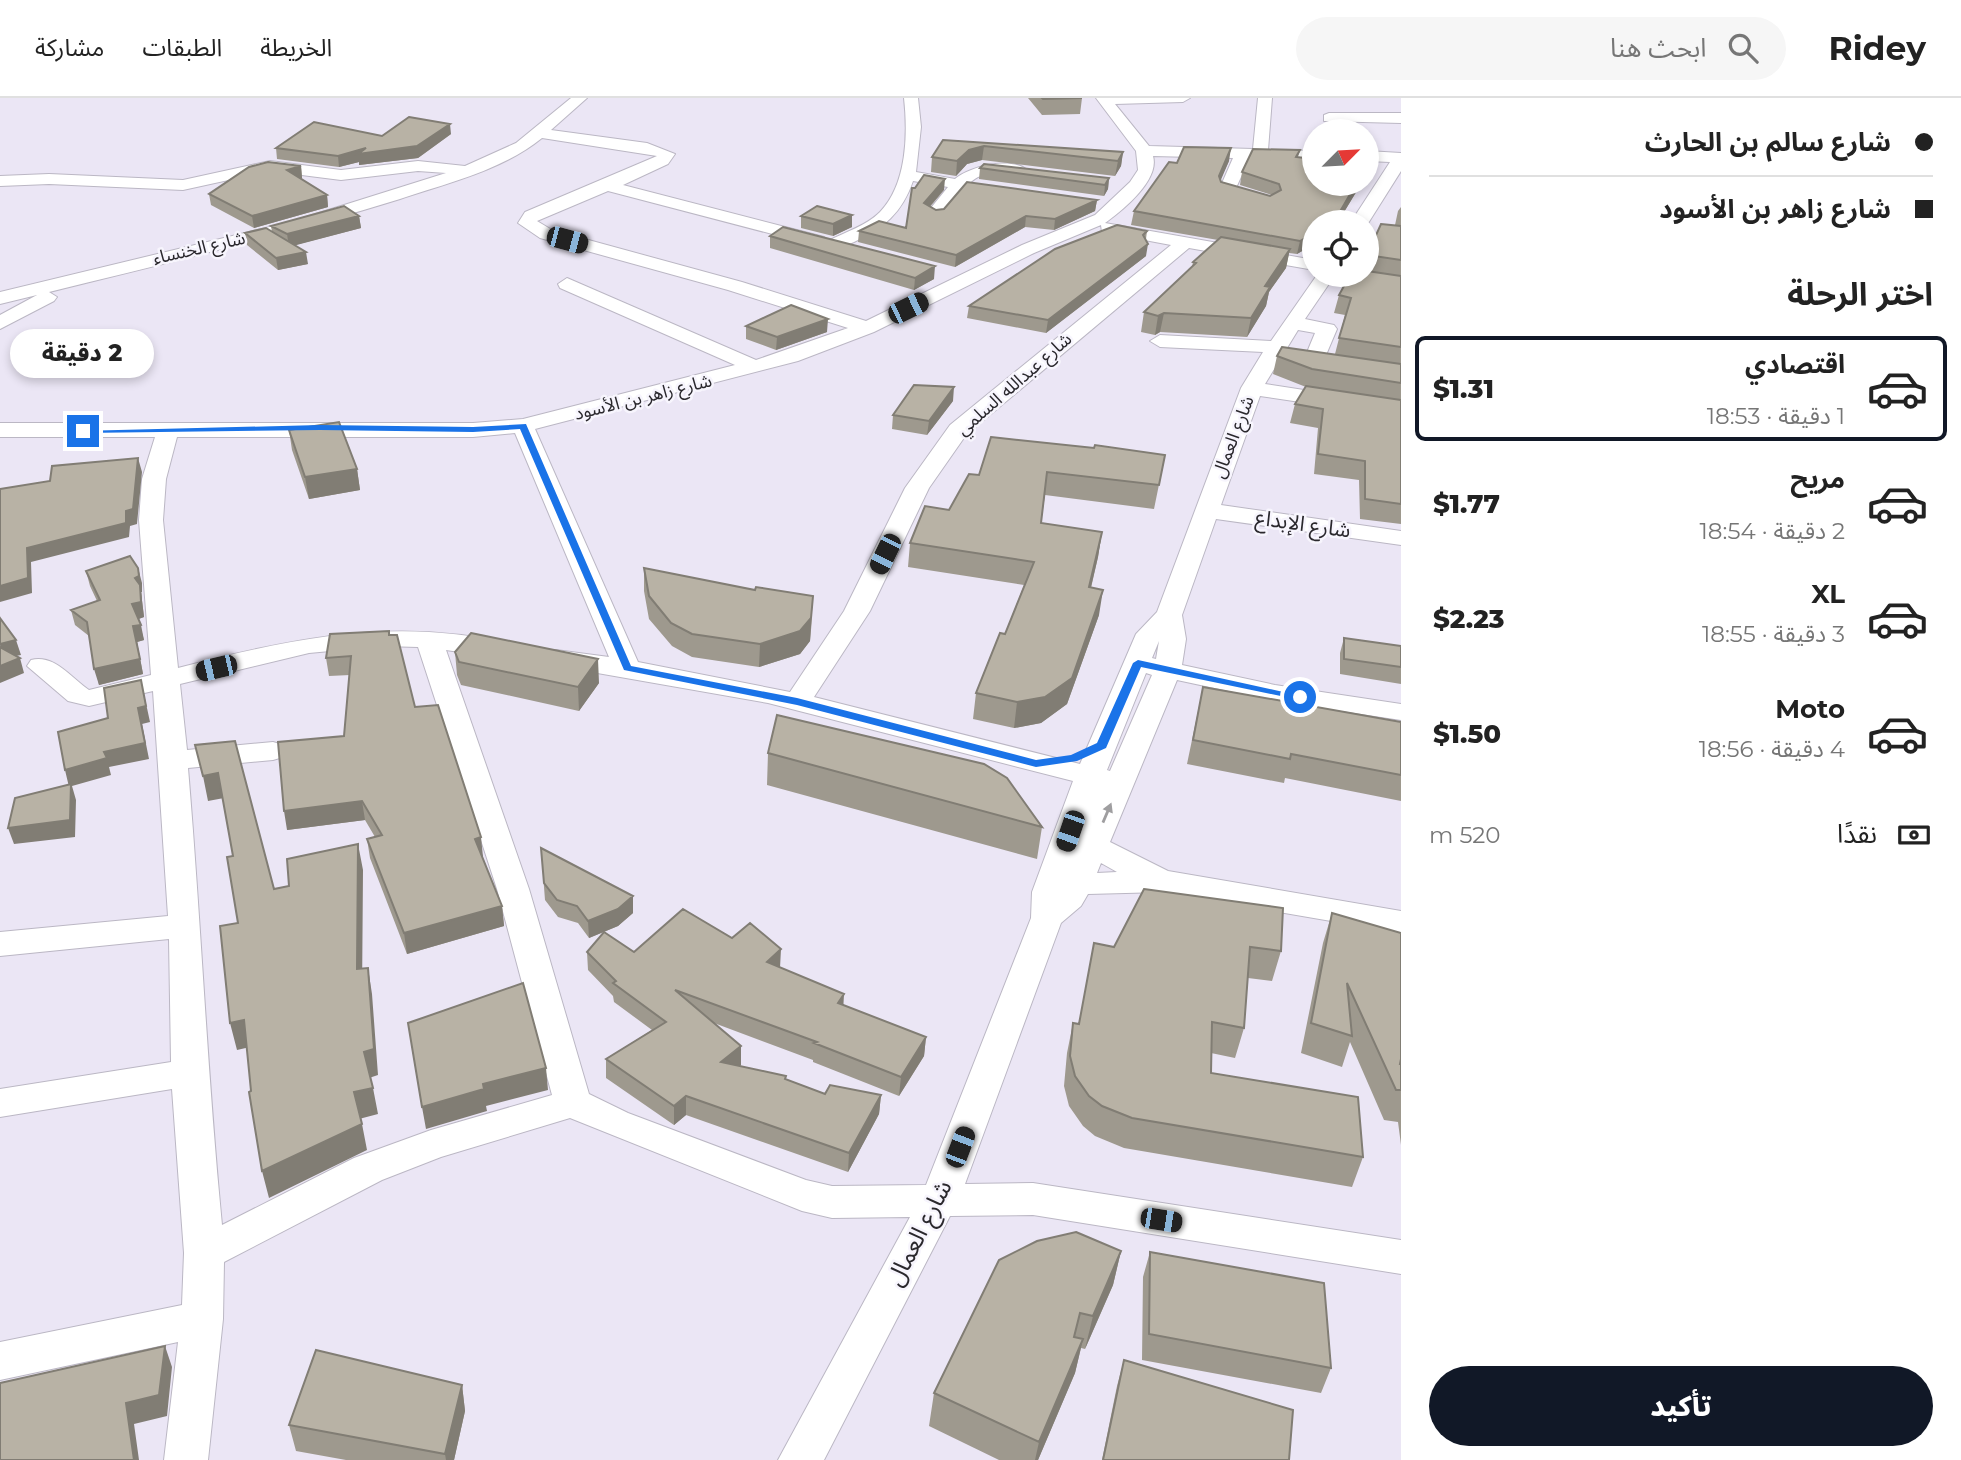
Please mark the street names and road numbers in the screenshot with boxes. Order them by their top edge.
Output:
street label: شارع الخنساء [151,227,248,272]
street label: شارع عبدالله السلمي [952,328,1078,442]
street label: شارع زاهر بن الأسود [572,369,715,428]
street label: شارع العمال [1207,393,1262,482]
street label: شارع الإبداع [1253,504,1352,546]
street label: شارع العمال [880,1175,960,1292]

